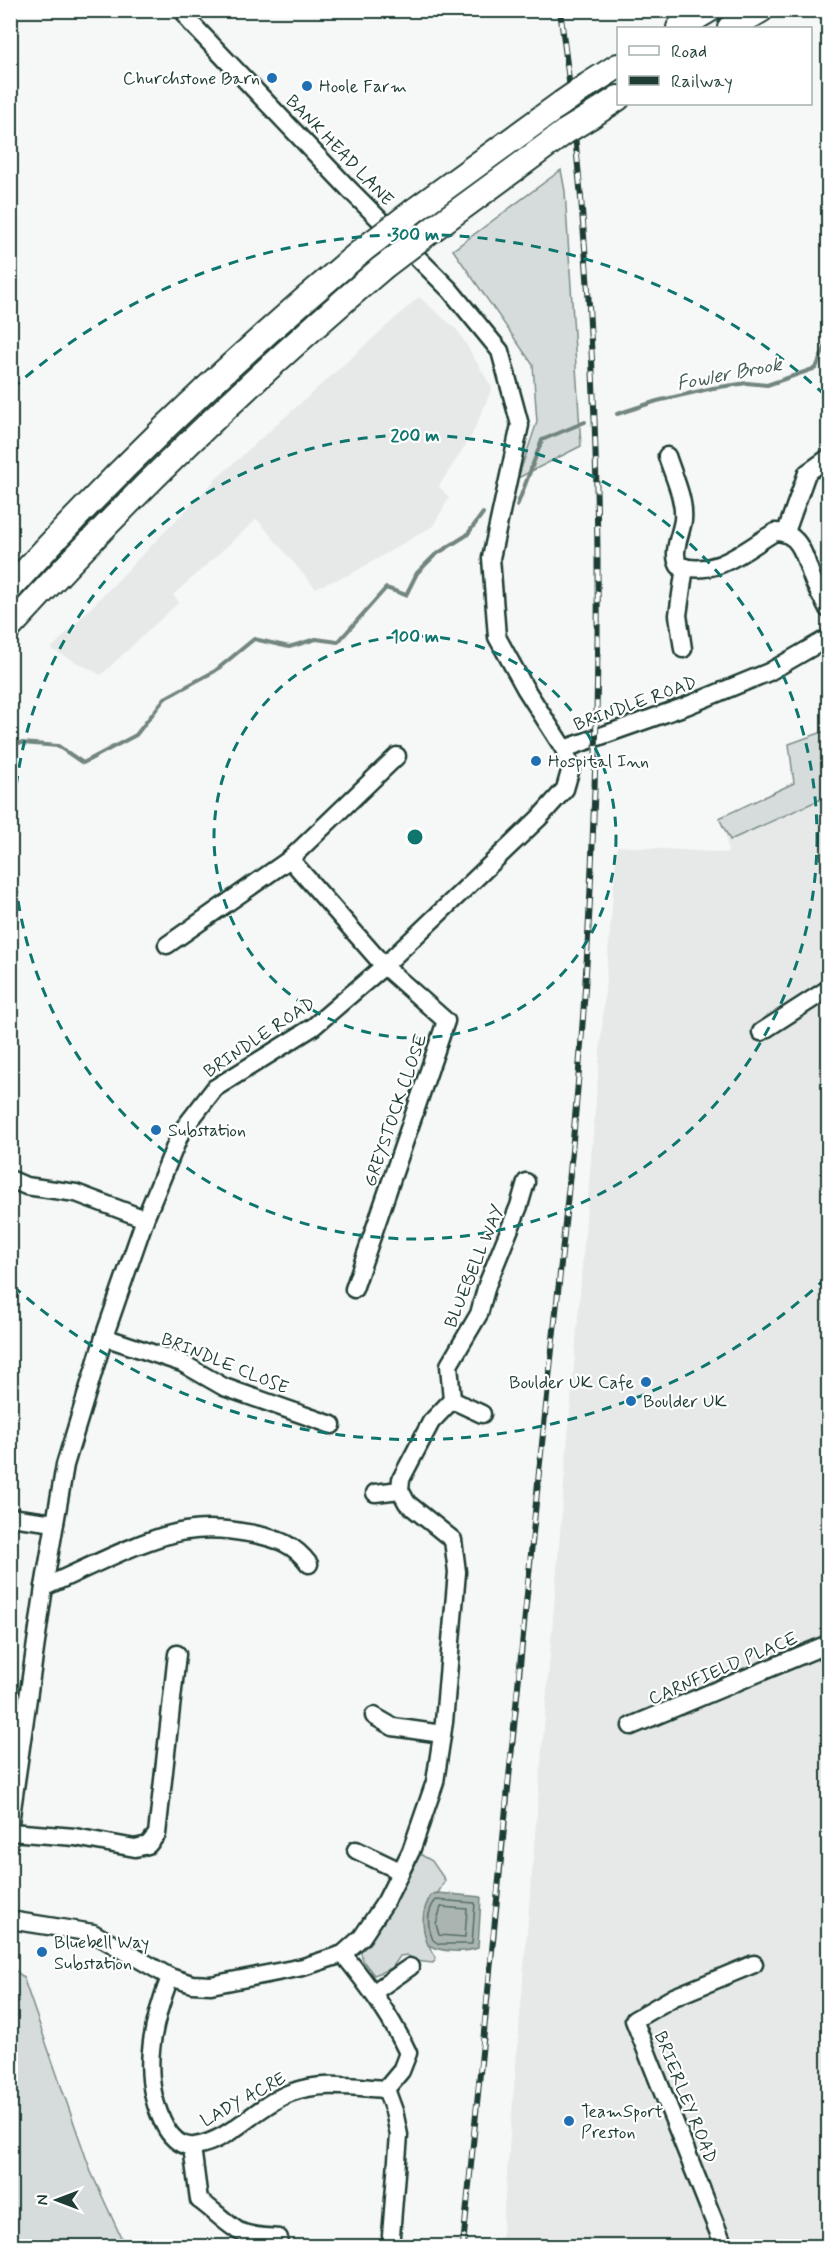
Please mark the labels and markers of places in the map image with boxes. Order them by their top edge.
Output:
place label: Churchstone Barn [123,67,260,91]
marker: Churchstone Barn [265,71,279,85]
place label: Hoole Farm [319,75,407,99]
marker: Hoole Farm [300,79,314,93]
place label: Hospital Inn [548,750,649,774]
marker: Hospital Inn [529,754,543,768]
centre of rings [405,827,425,847]
place label: Substation [168,1119,246,1143]
marker: Substation [149,1123,163,1137]
place label: Boulder UK Cafe [509,1371,634,1395]
marker: Boulder UK Cafe [639,1375,653,1389]
place label: Boulder UK [643,1390,727,1414]
marker: Boulder UK [624,1394,638,1408]
place label: Bluebell Way Substation [54,1931,149,1976]
marker: Bluebell Way Substation [35,1945,49,1959]
place label: TeamSport Preston [581,2100,663,2145]
marker: TeamSport Preston [562,2114,576,2128]

